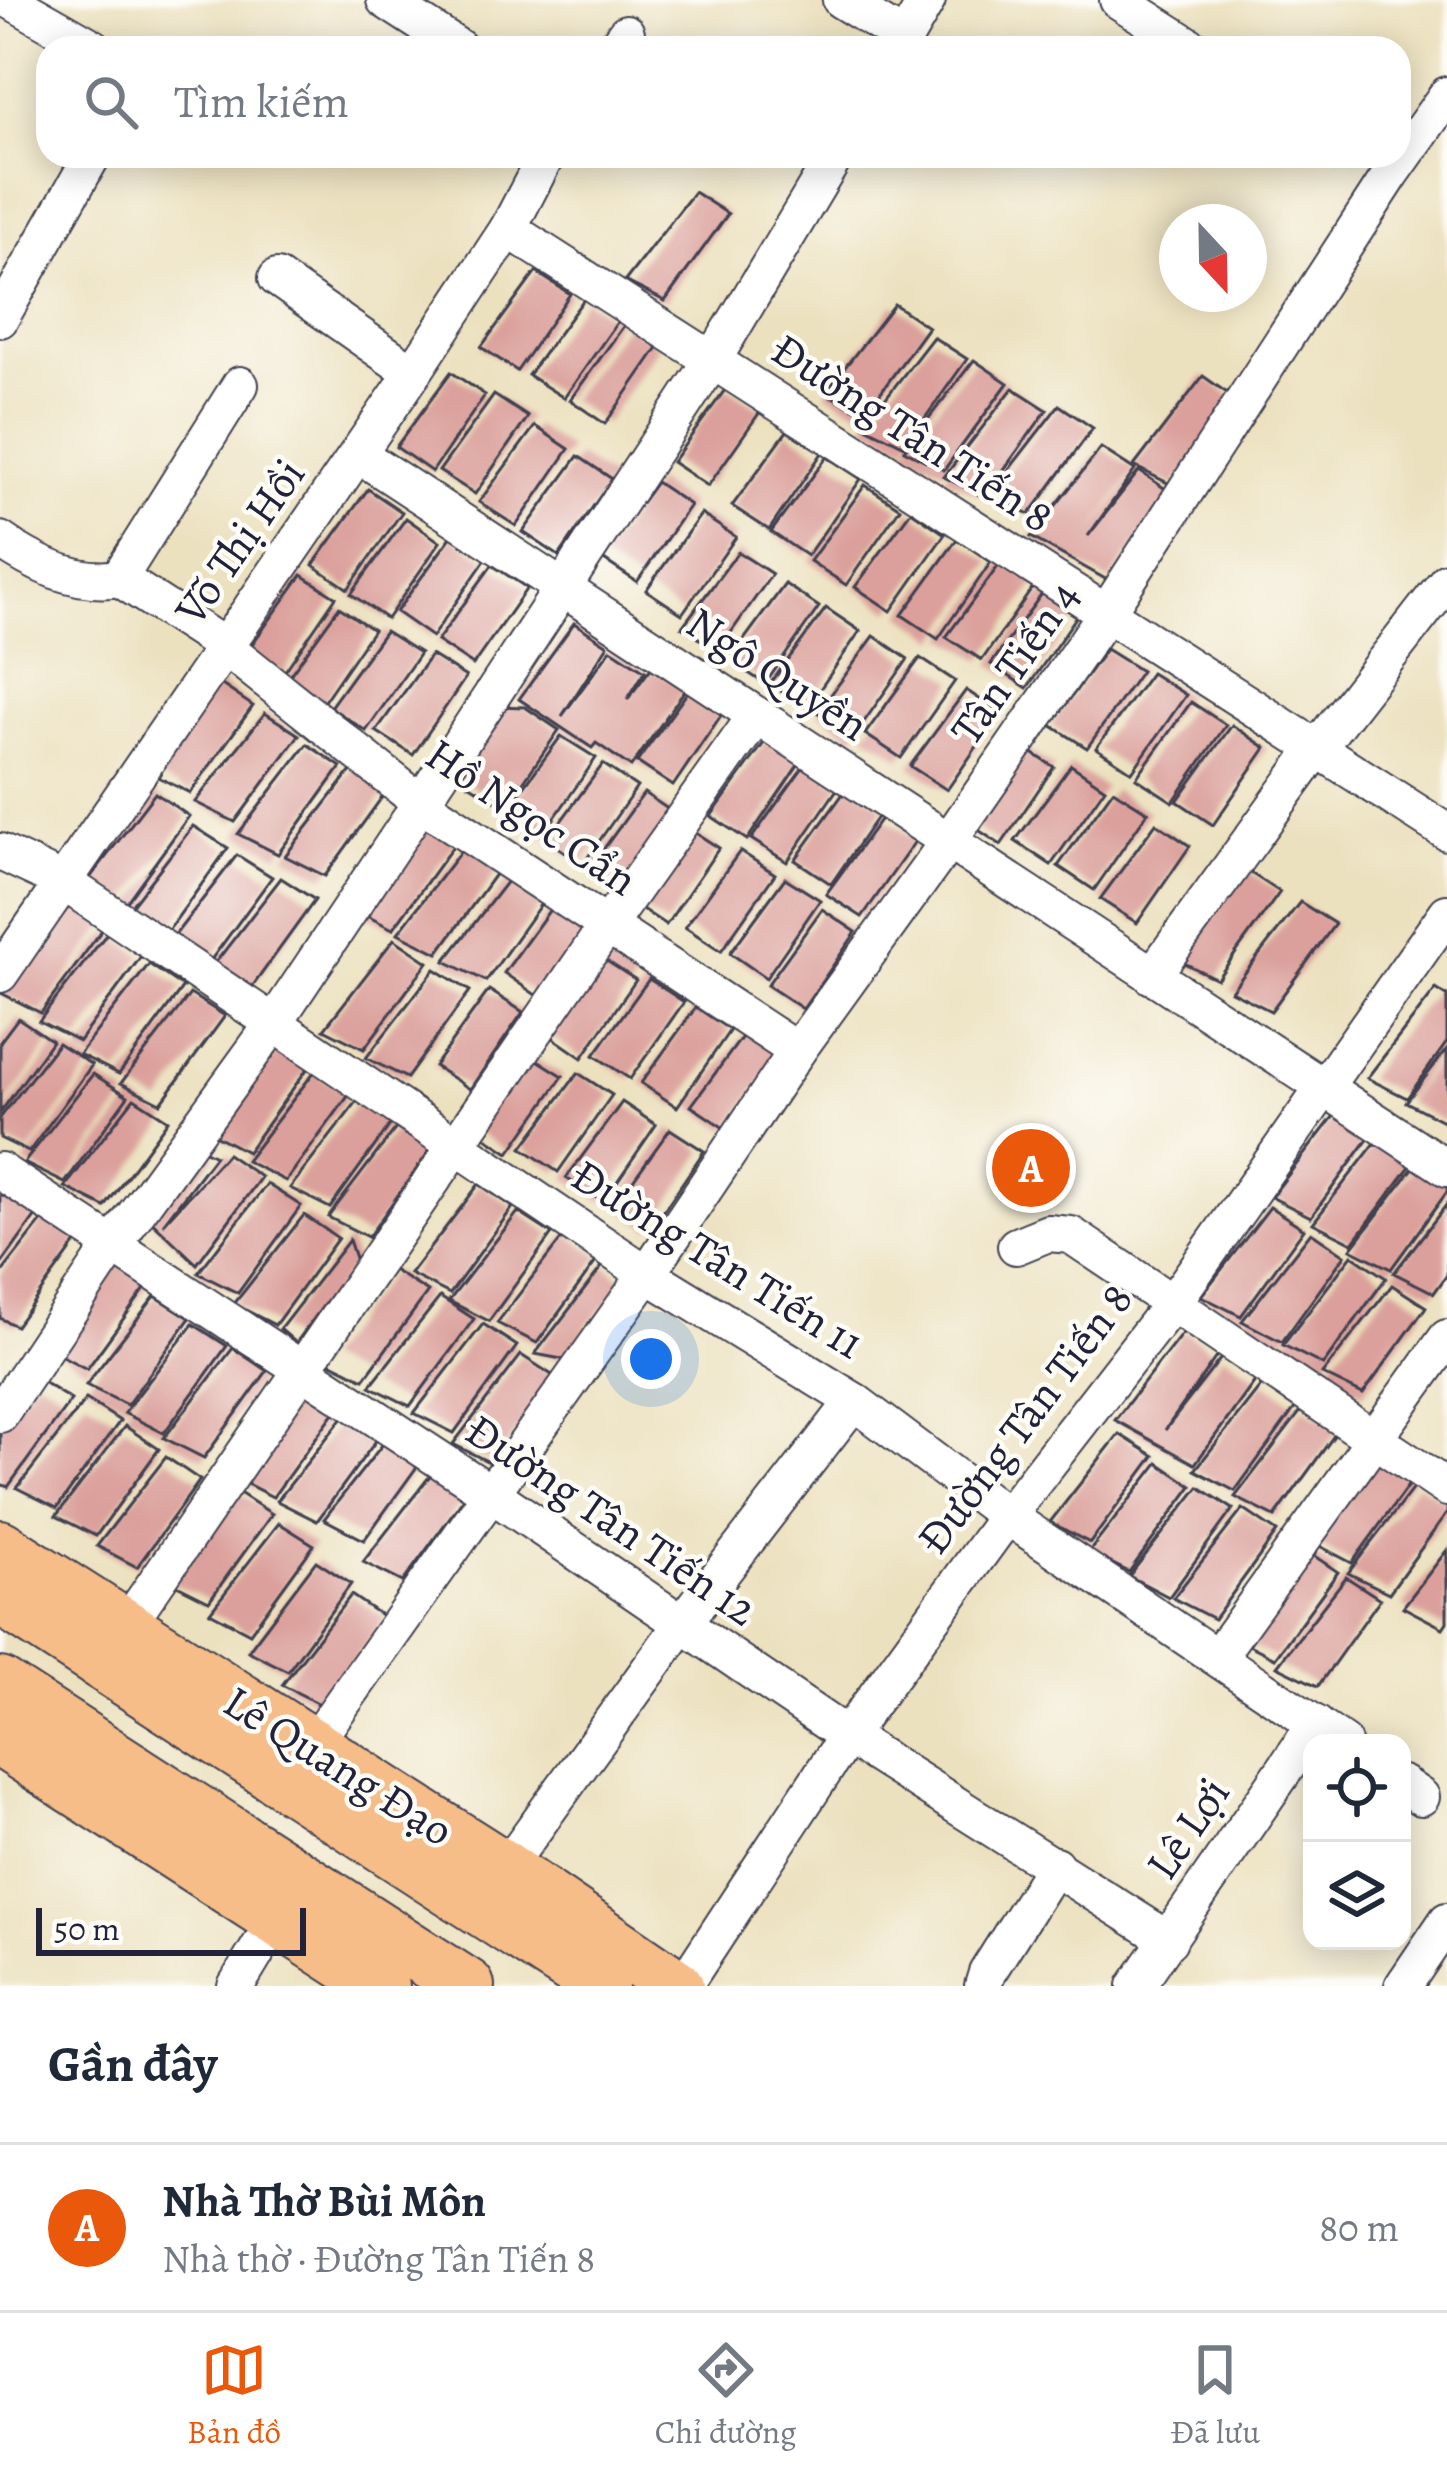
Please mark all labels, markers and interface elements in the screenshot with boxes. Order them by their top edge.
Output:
search box [36,36,1411,168]
icon: search [78,69,144,135]
text: Tìm kiếm [174,71,349,133]
north arrow [1159,204,1267,312]
street label: Đường Tân Tiến 8 [759,318,1065,547]
street label: Võ Thị Hồi [159,446,320,638]
street label: Tân Tiến 4 [936,568,1094,757]
street label: Ngô Quyền [675,592,880,756]
street label: Hồ Ngọc Cẩn [414,723,649,910]
pin: A [992,1123,1070,1213]
street label: Đường Tân Tiến 11 [560,1144,875,1374]
street label: Đường Tân Tiến 8 [902,1270,1147,1567]
your location [621,1329,681,1389]
street label: Đường Tân Tiến 12 [453,1399,770,1640]
street label: Lê Quang Đạo [212,1671,465,1861]
map controls [1303,1734,1411,1950]
button: locate [1303,1734,1411,1842]
street label: Lê Lợi [1131,1765,1244,1892]
button: layers [1303,1842,1411,1950]
scale bar [36,1902,306,1955]
text: 50 m [54,1906,120,1951]
text: Gần đây [48,2029,218,2099]
text: Nhà Thờ Bùi Môn [162,2170,486,2232]
text: A [75,2201,99,2254]
text: 80 m [1319,2201,1399,2254]
text: Nhà thờ · Đường Tân Tiến 8 [162,2232,595,2285]
tab: Bản đồ [187,2337,281,2454]
tab: Chỉ đường [655,2337,797,2454]
tab: Đã lưu [1170,2337,1260,2454]

